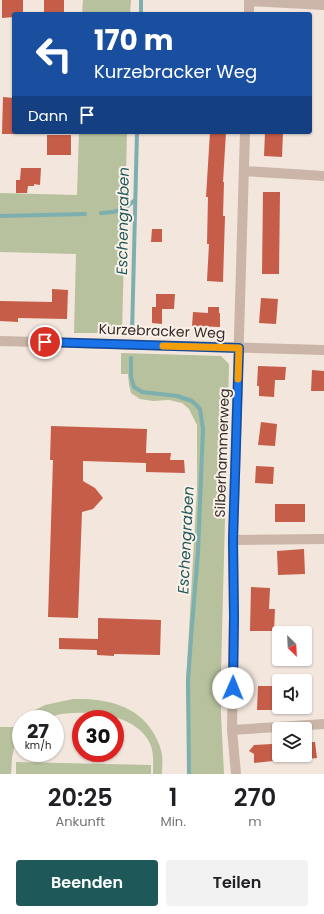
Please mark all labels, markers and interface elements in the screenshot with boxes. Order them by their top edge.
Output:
text: 170 m [94,21,173,60]
icon: left [28,28,80,80]
text: Kurzebracker Weg [94,59,257,84]
icon: arrive [76,104,98,126]
text: Dann [28,105,68,126]
water label: Eschengraben [111,167,134,275]
street label: Kurzebracker Weg [98,319,226,343]
pin [28,325,62,359]
icon: arrive [34,331,56,353]
street label: Silberhammerweg [210,388,234,518]
water label: Eschengraben [172,485,199,594]
north arrow [272,626,312,666]
map controls [272,626,312,762]
position arrow [212,667,254,709]
button: sound [272,674,312,714]
speed limit sign: 30 [72,710,124,762]
text: 27 [27,717,49,745]
button: layers [272,722,312,762]
text: km/h [25,738,51,753]
text: 20:25 [48,781,113,814]
text: 1 [169,781,178,814]
text: 270 [234,781,276,814]
text: Ankunft [56,812,105,831]
text: Min. [160,812,186,831]
text: m [248,812,262,831]
button: Beenden [16,860,158,906]
button: Teilen [166,860,308,906]

